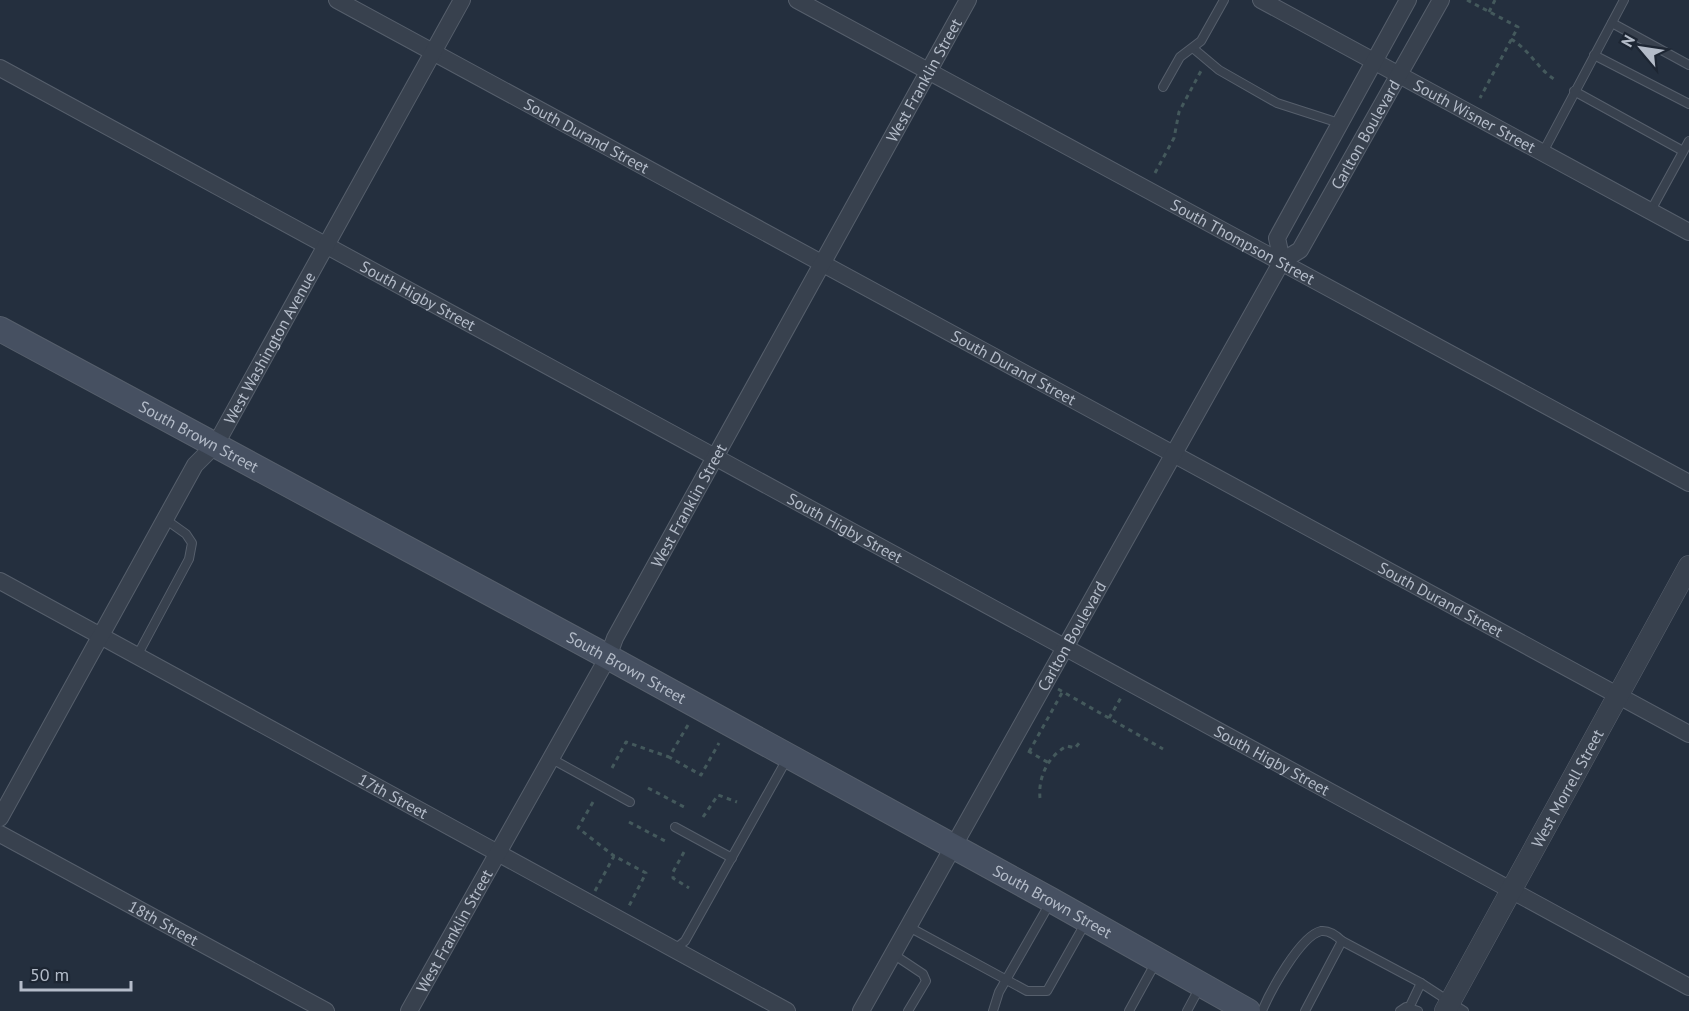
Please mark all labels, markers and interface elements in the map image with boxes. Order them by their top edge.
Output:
street label: West Franklin Street [881,14,966,145]
north arrow [1611,18,1671,78]
text: N [1617,31,1639,50]
street label: South Wisner Street [1410,75,1540,157]
street label: Carlton Boulevard [1326,76,1404,193]
street label: South Durand Street [521,93,653,178]
street label: South Thompson Street [1167,194,1319,289]
street label: South Higby Street [357,256,480,335]
street label: West Washington Avenue [219,268,319,427]
street label: South Durand Street [948,325,1080,410]
street label: South Brown Street [136,396,263,477]
street label: West Franklin Street [646,439,731,571]
street label: South Higby Street [784,488,907,568]
street label: South Durand Street [1375,557,1507,642]
street label: Carlton Boulevard [1033,578,1110,694]
street label: South Brown Street [563,627,690,708]
street label: South Higby Street [1211,721,1334,800]
street label: West Morrell Street [1527,725,1608,851]
street label: 17th Street [355,769,432,823]
street label: South Brown Street [989,860,1116,943]
street label: West Franklin Street [411,865,497,996]
street label: 18th Street [125,896,203,950]
scale bar [21,954,130,992]
text: 50 m [30,963,69,986]

